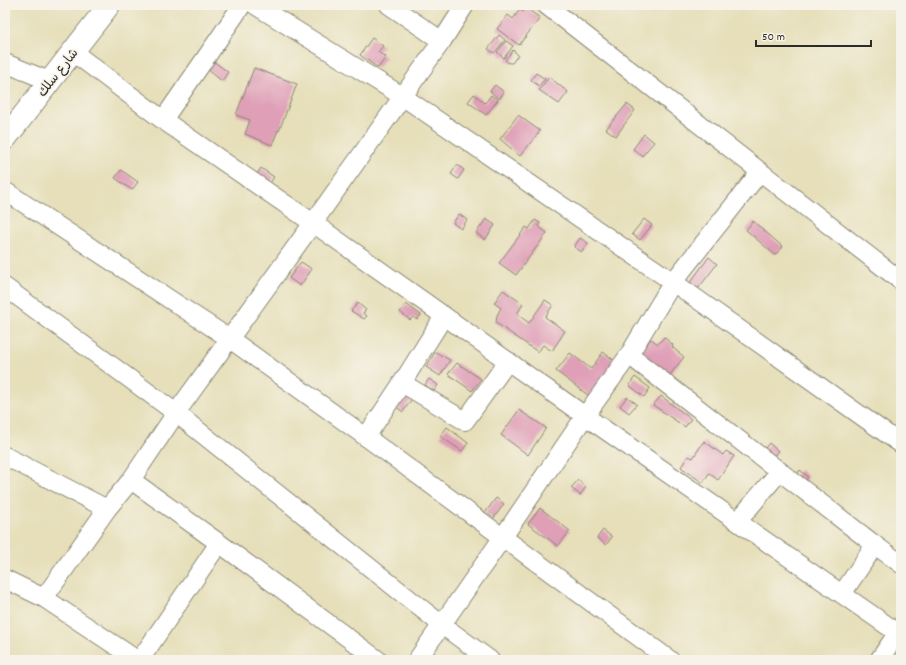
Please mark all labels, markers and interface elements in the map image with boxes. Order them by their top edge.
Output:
scale bar [756,22,871,48]
text: 50 m [762,29,785,46]
street label: شارع سلك [34,45,84,102]

